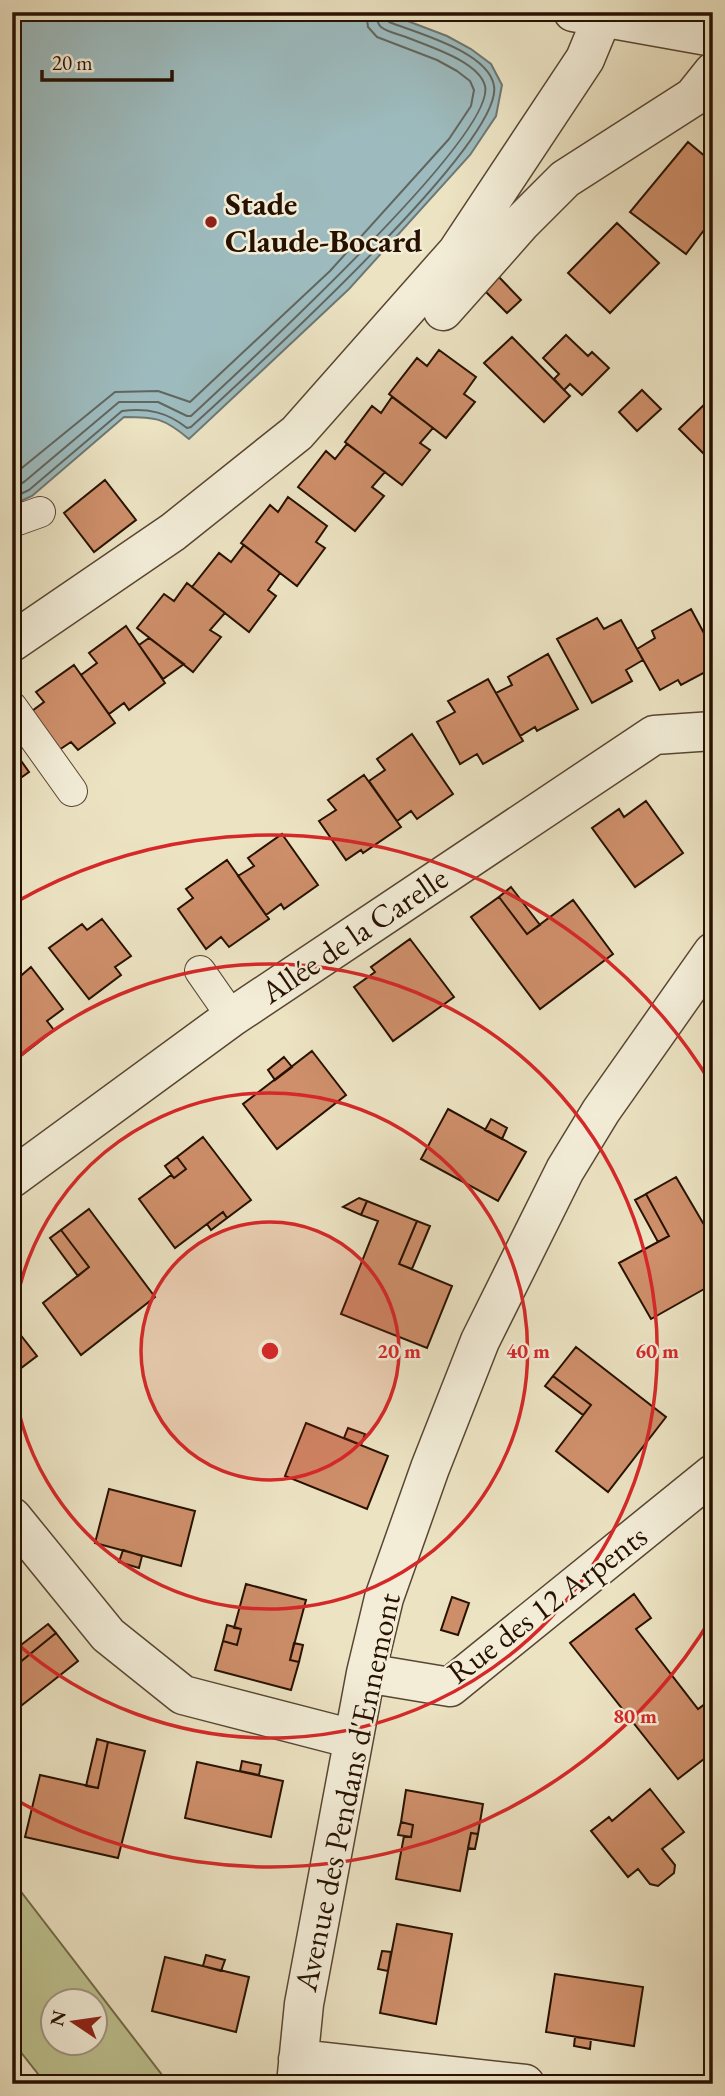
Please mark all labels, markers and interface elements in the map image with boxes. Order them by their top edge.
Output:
scale bar [42,38,172,82]
text: 20 m [52,49,93,76]
place label: Stade Claude-Bocard [225,183,423,262]
marker: Stade Claude-Bocard [203,214,219,230]
street label: Allée de la Carelle [251,857,456,1014]
text: 20 m [377,1337,421,1364]
text: 40 m [506,1337,550,1364]
text: 60 m [635,1337,679,1364]
centre of rings [258,1339,282,1363]
street label: Rue des 12 Arpents [438,1515,656,1693]
street label: Avenue des Pendans d'Ennemont [284,1589,410,1996]
text: 80 m [613,1702,657,1729]
north arrow [38,1988,108,2058]
text: N [44,2007,72,2029]

